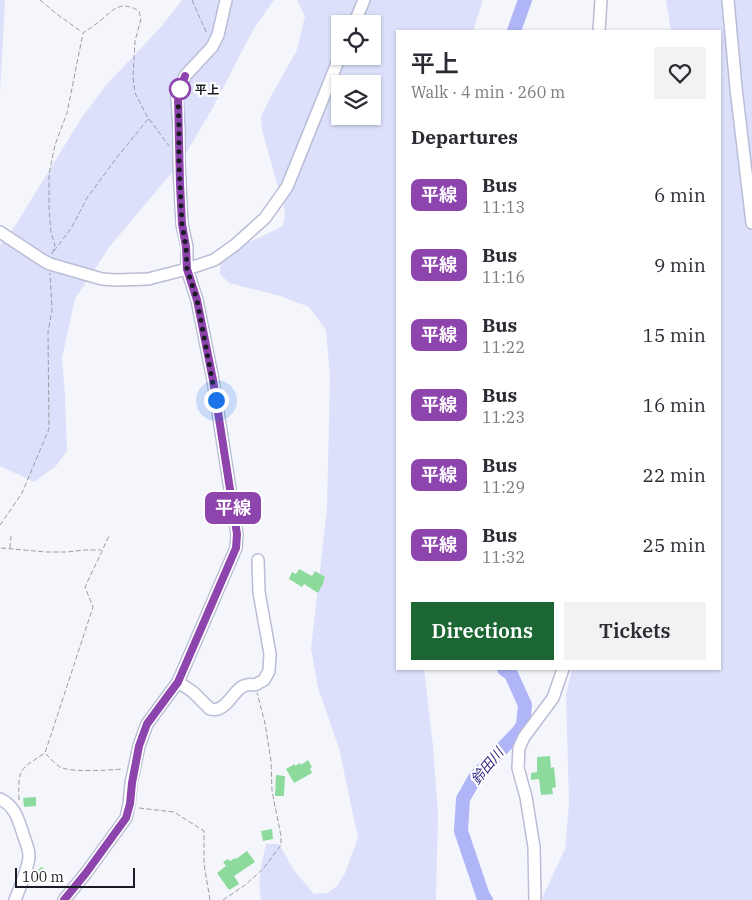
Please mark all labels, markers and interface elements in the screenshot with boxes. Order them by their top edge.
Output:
map controls [331,15,381,125]
button: locate [331,15,381,65]
text: 平上 [411,47,459,79]
button: heart [654,47,706,99]
button: layers [331,75,381,125]
marker: 平上 [169,78,191,100]
place label: 平上 [195,82,219,97]
text: Walk · 4 min · 260 m [411,82,565,102]
text: Departures [411,125,518,149]
text: Bus [482,173,517,197]
text: 平線 [421,183,457,206]
text: 6 min [654,183,706,207]
text: 11:13 [482,197,525,217]
text: Bus [482,243,517,267]
text: 平線 [421,253,457,276]
text: 9 min [654,253,706,277]
text: 11:16 [482,267,525,287]
text: Bus [482,313,517,337]
text: 平線 [421,323,457,346]
text: 15 min [643,323,706,347]
text: 11:22 [482,337,525,357]
text: Bus [482,383,517,407]
your location [204,388,229,413]
text: 平線 [421,393,457,416]
text: 16 min [643,393,706,417]
text: 11:23 [482,407,525,427]
text: Bus [482,453,517,477]
text: 平線 [421,463,457,486]
text: 22 min [643,463,706,487]
text: 11:29 [482,477,525,497]
line badge: 平線 [210,492,256,524]
text: 平線 [215,496,251,519]
text: Bus [482,523,517,547]
text: 平線 [421,533,457,556]
text: 25 min [643,533,706,557]
text: 11:32 [482,547,525,567]
button: Directions [411,602,554,660]
button: Tickets [564,602,706,660]
water label: 鈴田川 [467,742,508,788]
scale bar [15,865,135,888]
text: 100 m [22,868,64,886]

